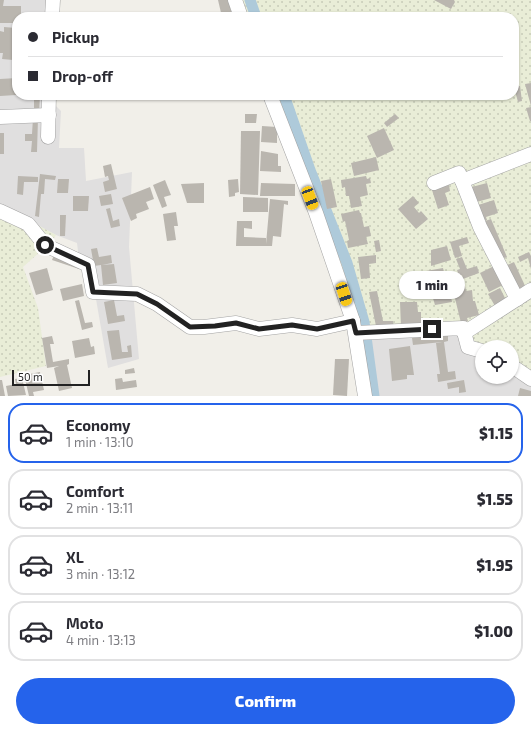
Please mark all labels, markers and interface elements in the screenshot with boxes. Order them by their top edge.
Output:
text: Pickup [52,28,99,46]
text: Drop-off [52,67,113,85]
car [300,185,320,211]
route start [36,236,54,254]
callout: 1 min [399,271,465,299]
text: 1 min [416,277,448,293]
car [335,281,353,307]
route end [423,320,441,338]
map controls [475,340,519,384]
button: locate [475,340,519,384]
scale bar [12,368,90,387]
text: 50 m [18,370,43,383]
icon: car [18,415,54,451]
text: Economy [66,416,131,434]
text: $1.15 [479,424,513,442]
text: 1 min · 13:10 [66,434,134,450]
icon: car [18,481,54,517]
text: Comfort [66,482,124,500]
text: $1.55 [477,490,513,508]
text: 2 min · 13:11 [66,500,133,516]
icon: car [18,547,54,583]
text: XL [66,548,84,566]
text: $1.95 [476,556,513,574]
text: 3 min · 13:12 [66,566,135,582]
icon: car [18,613,54,649]
text: Moto [66,614,104,632]
text: $1.00 [474,622,513,640]
text: 4 min · 13:13 [66,632,136,648]
button: Confirm [16,678,515,724]

